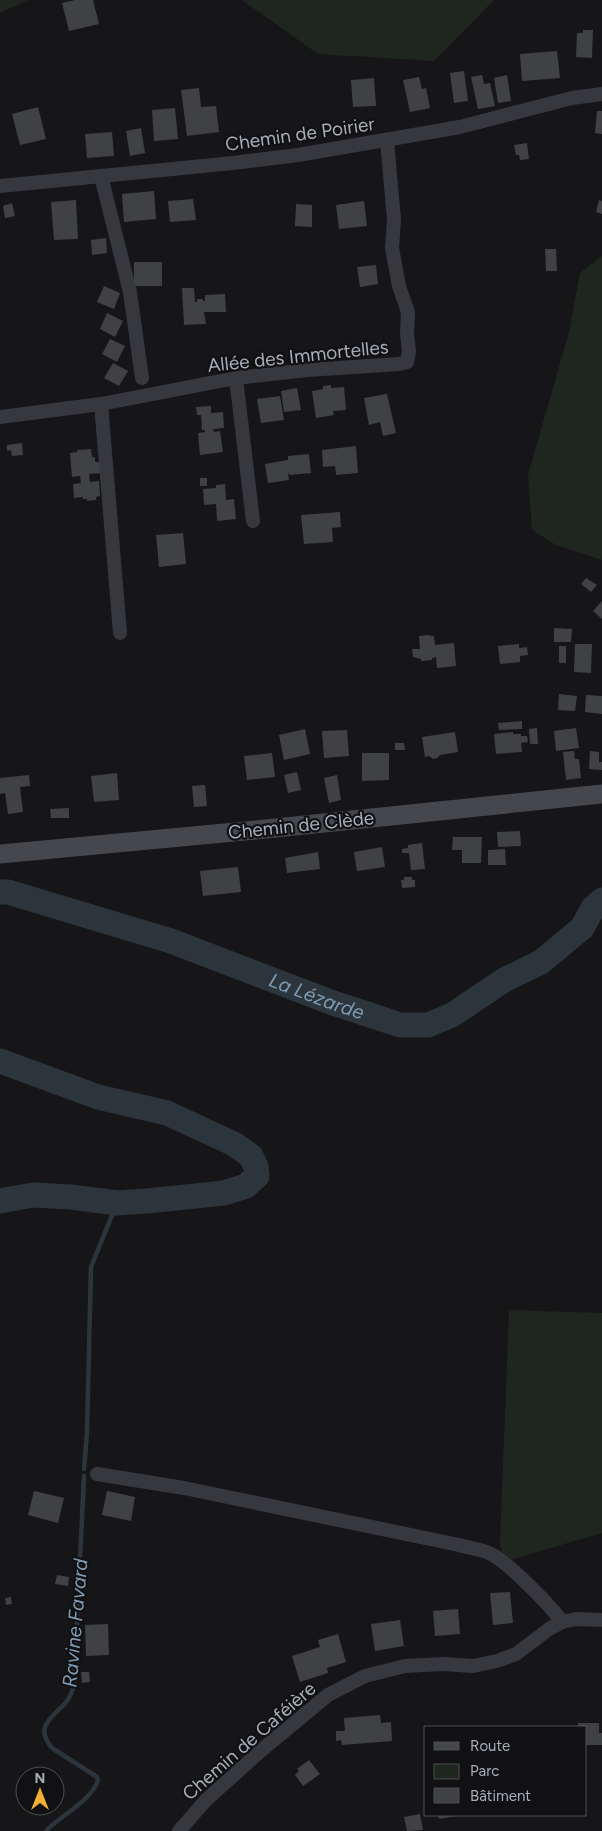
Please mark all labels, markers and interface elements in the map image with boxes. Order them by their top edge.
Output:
street label: Chemin de Poirier [224,112,377,156]
street label: Allée des Immortelles [206,335,390,377]
street label: Chemin de Clède [227,806,375,844]
water label: La Lézarde [266,968,367,1024]
water label: Ravine Favard [57,1557,93,1688]
street label: Chemin de Caféière [178,1677,320,1805]
legend [424,1726,587,1816]
text: Route [470,1737,510,1755]
text: Parc [470,1762,499,1780]
north arrow [15,1766,65,1816]
text: N [35,1770,45,1787]
text: Bâtiment [470,1787,531,1805]

